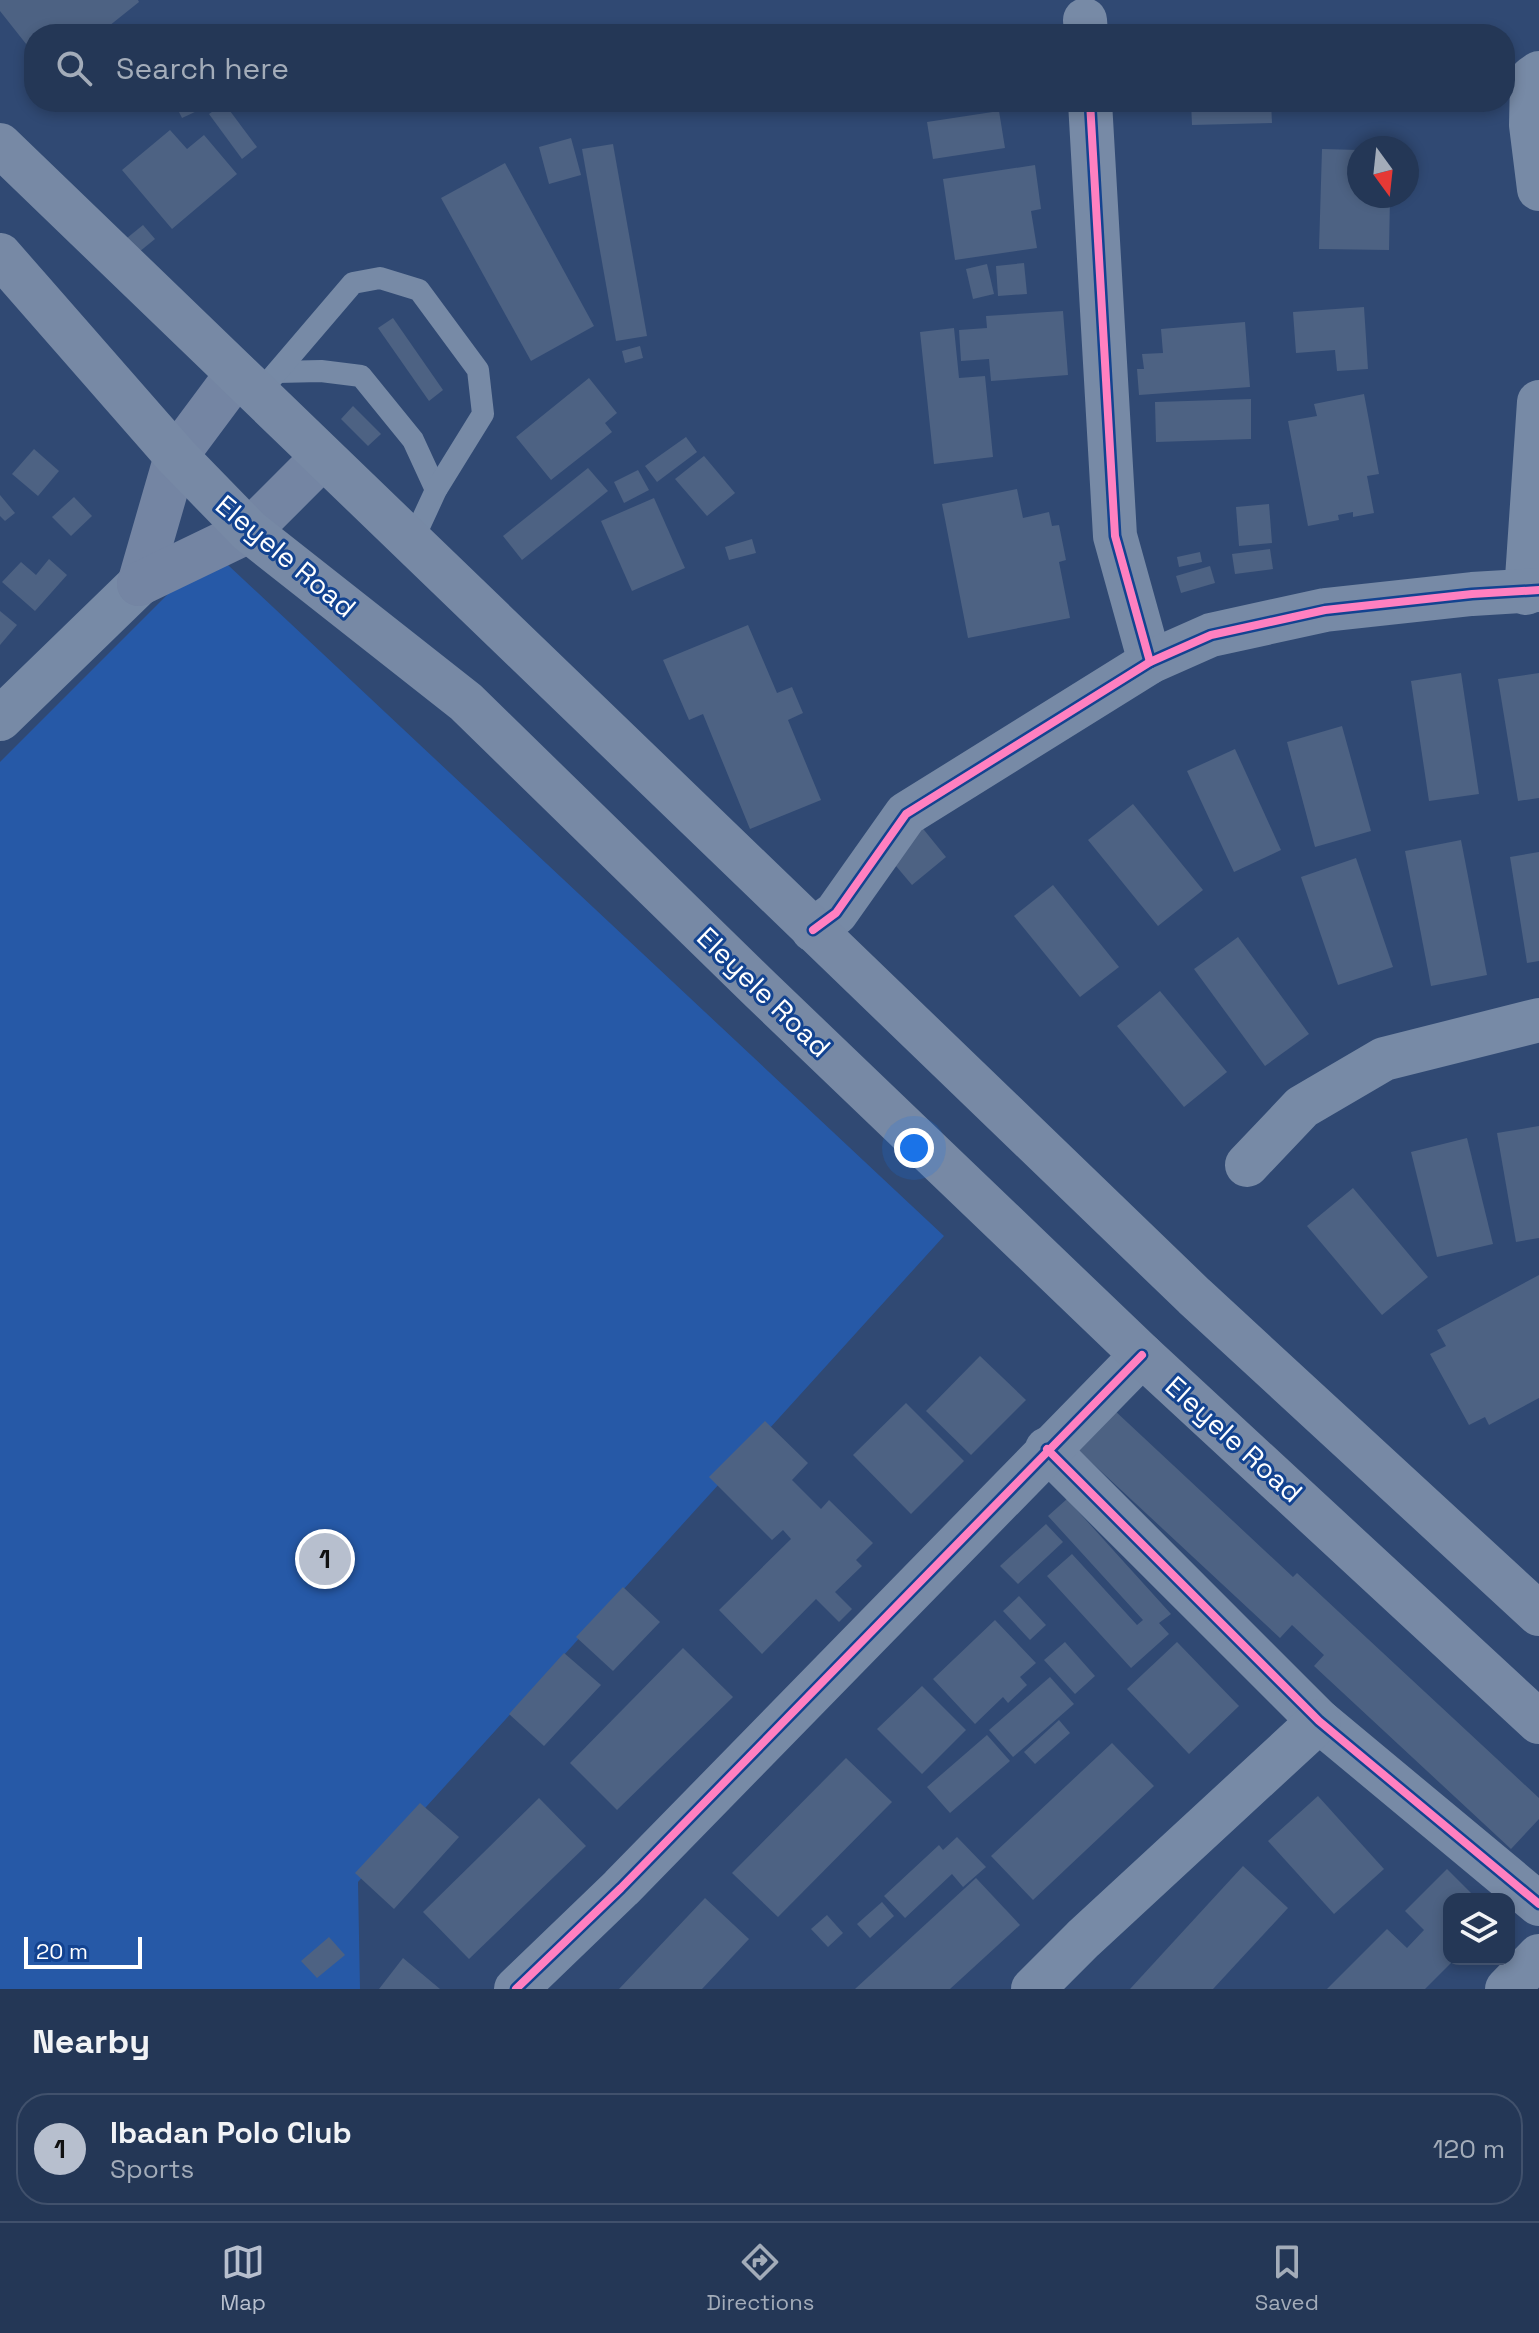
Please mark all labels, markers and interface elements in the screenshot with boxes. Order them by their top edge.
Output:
search box [24,24,1515,112]
icon: search [52,46,96,90]
text: Search here [116,49,289,88]
north arrow [1347,136,1419,208]
street label: Eleyele Road [208,487,364,625]
street label: Eleyele Road [690,919,838,1065]
your location [894,1128,934,1168]
street label: Eleyele Road [1158,1368,1310,1510]
pin: 1 [299,1529,351,1589]
map controls [1443,1893,1515,1965]
button: layers [1443,1893,1515,1965]
scale bar [24,1933,142,1969]
text: 20 m [36,1937,88,1965]
text: Nearby [32,2020,150,2063]
text: Ibadan Polo Club [110,2113,352,2152]
text: 1 [54,2132,66,2166]
text: 120 m [1433,2132,1505,2166]
text: Sports [110,2152,194,2186]
tab: Map [220,2240,266,2316]
tab: Directions [706,2240,814,2316]
tab: Saved [1255,2240,1319,2316]

